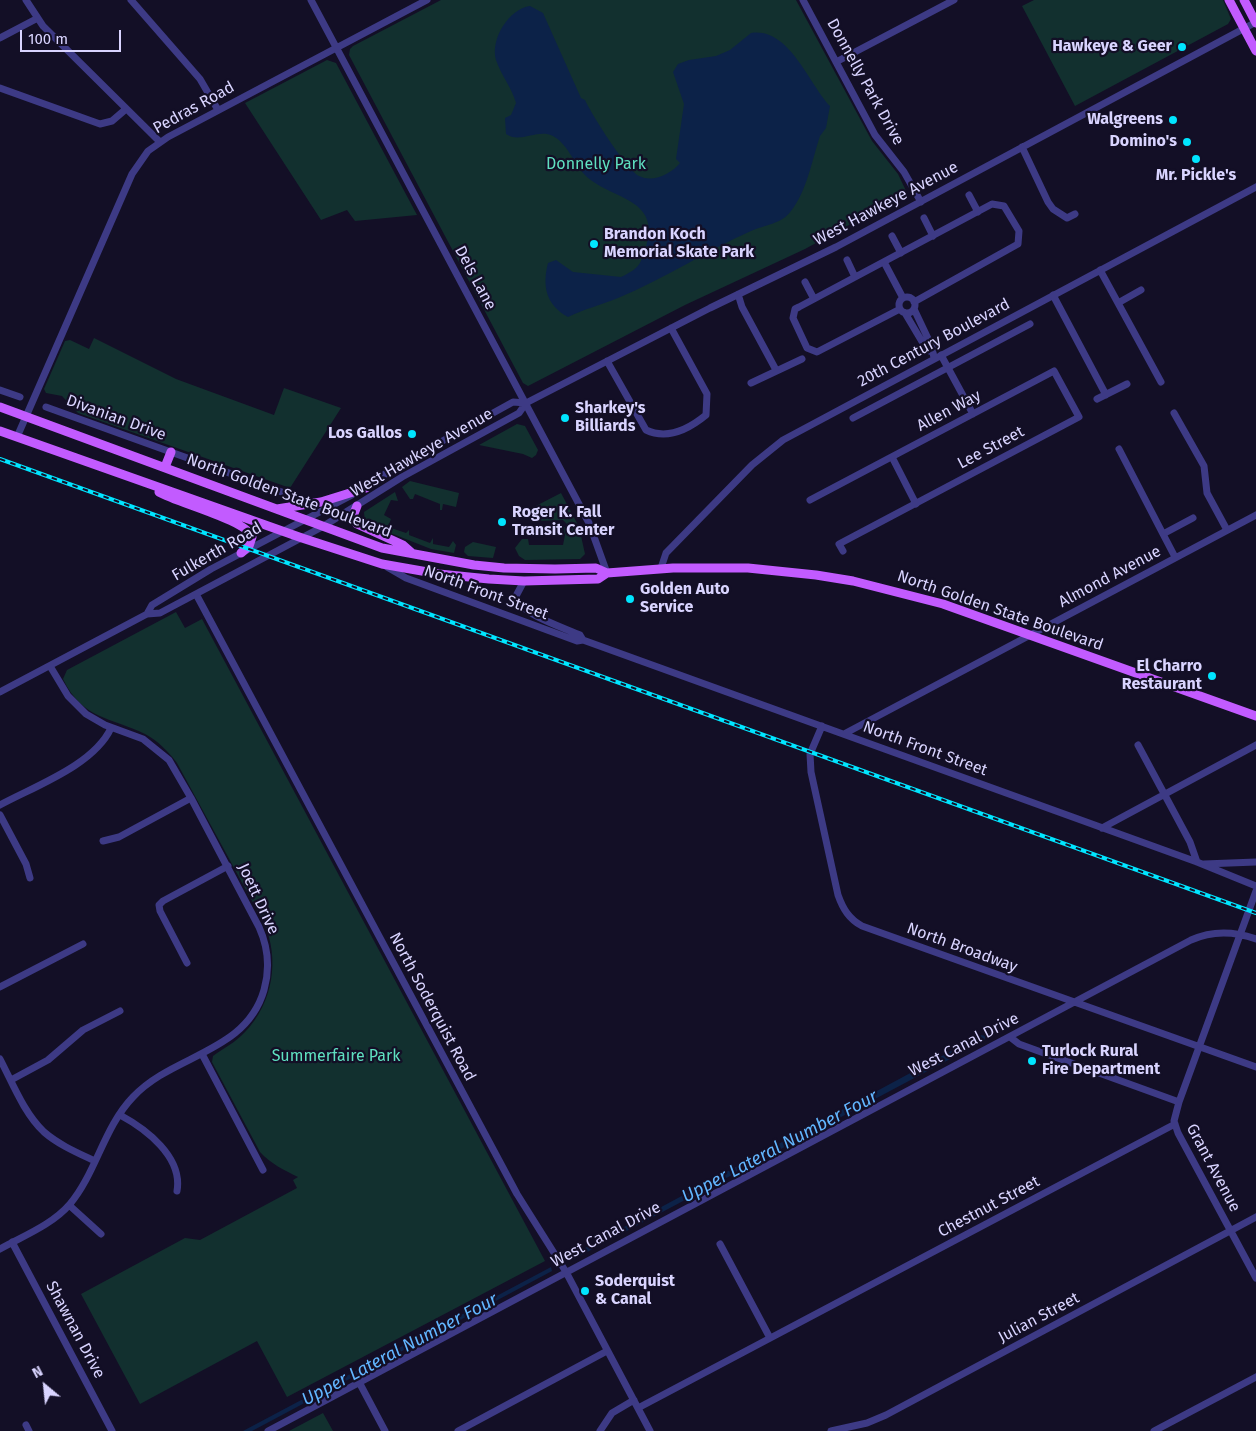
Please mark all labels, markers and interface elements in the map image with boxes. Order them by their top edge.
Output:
street label: Donnelly Park Drive [822,15,908,149]
scale bar [22,20,124,52]
text: 100 m [28,30,68,48]
place label: Hawkeye & Geer [1052,37,1172,57]
marker: Hawkeye & Geer [1176,41,1188,53]
street label: Pedras Road [150,78,238,138]
place label: Walgreens [1087,110,1163,130]
marker: Walgreens [1167,114,1179,126]
place label: Domino's [1109,132,1177,152]
marker: Domino's [1181,136,1193,148]
marker: Mr. Pickle's [1190,153,1202,165]
park label: Donnelly Park [546,155,646,175]
street label: West Hawkeye Avenue [810,158,962,250]
place label: Mr. Pickle's [1156,166,1236,186]
place label: Brandon Koch Memorial Skate Park [604,225,754,263]
marker: Brandon Koch Memorial Skate Park [588,238,600,250]
street label: Dels Lane [450,243,500,313]
street label: 20th Century Boulevard [855,295,1013,391]
street label: Allen Way [914,386,984,436]
street label: Divanian Drive [63,391,169,445]
place label: Sharkey's Billiards [575,399,646,437]
street label: West Hawkeye Avenue [348,404,496,502]
marker: Sharkey's Billiards [559,412,571,424]
street label: Lee Street [954,422,1028,474]
place label: Los Gallos [328,424,402,444]
marker: Los Gallos [406,428,418,440]
street label: North Golden State Boulevard [184,450,394,542]
place label: Roger K. Fall Transit Center [512,503,614,541]
marker: Roger K. Fall Transit Center [496,516,508,528]
street label: Fulkerth Road [169,519,265,585]
street label: Almond Avenue [1056,542,1164,612]
street label: North Front Street [421,562,551,624]
street label: North Golden State Boulevard [894,567,1106,655]
place label: Golden Auto Service [640,580,730,618]
marker: Golden Auto Service [624,593,636,605]
place label: El Charro Restaurant [1122,657,1202,695]
marker: El Charro Restaurant [1206,670,1218,682]
street label: North Front Street [860,718,990,780]
street label: Joett Drive [233,860,283,938]
street label: North Broadway [904,919,1020,977]
street label: North Soderquist Road [385,929,479,1085]
street label: West Canal Drive [906,1009,1022,1081]
place label: Turlock Rural Fire Department [1042,1042,1160,1080]
park label: Summerfaire Park [272,1047,400,1067]
marker: Turlock Rural Fire Department [1026,1055,1038,1067]
water label: Upper Lateral Number Four [678,1086,882,1208]
street label: Grant Avenue [1182,1121,1244,1215]
street label: Chestnut Street [935,1172,1043,1242]
street label: West Canal Drive [548,1198,664,1272]
place label: Soderquist & Canal [595,1272,675,1310]
street label: Shawnan Drive [41,1278,109,1382]
marker: Soderquist & Canal [579,1285,591,1297]
water label: Upper Lateral Number Four [298,1289,502,1411]
street label: Julian Street [995,1289,1083,1347]
north arrow [20,1361,70,1411]
text: N [30,1363,46,1382]

